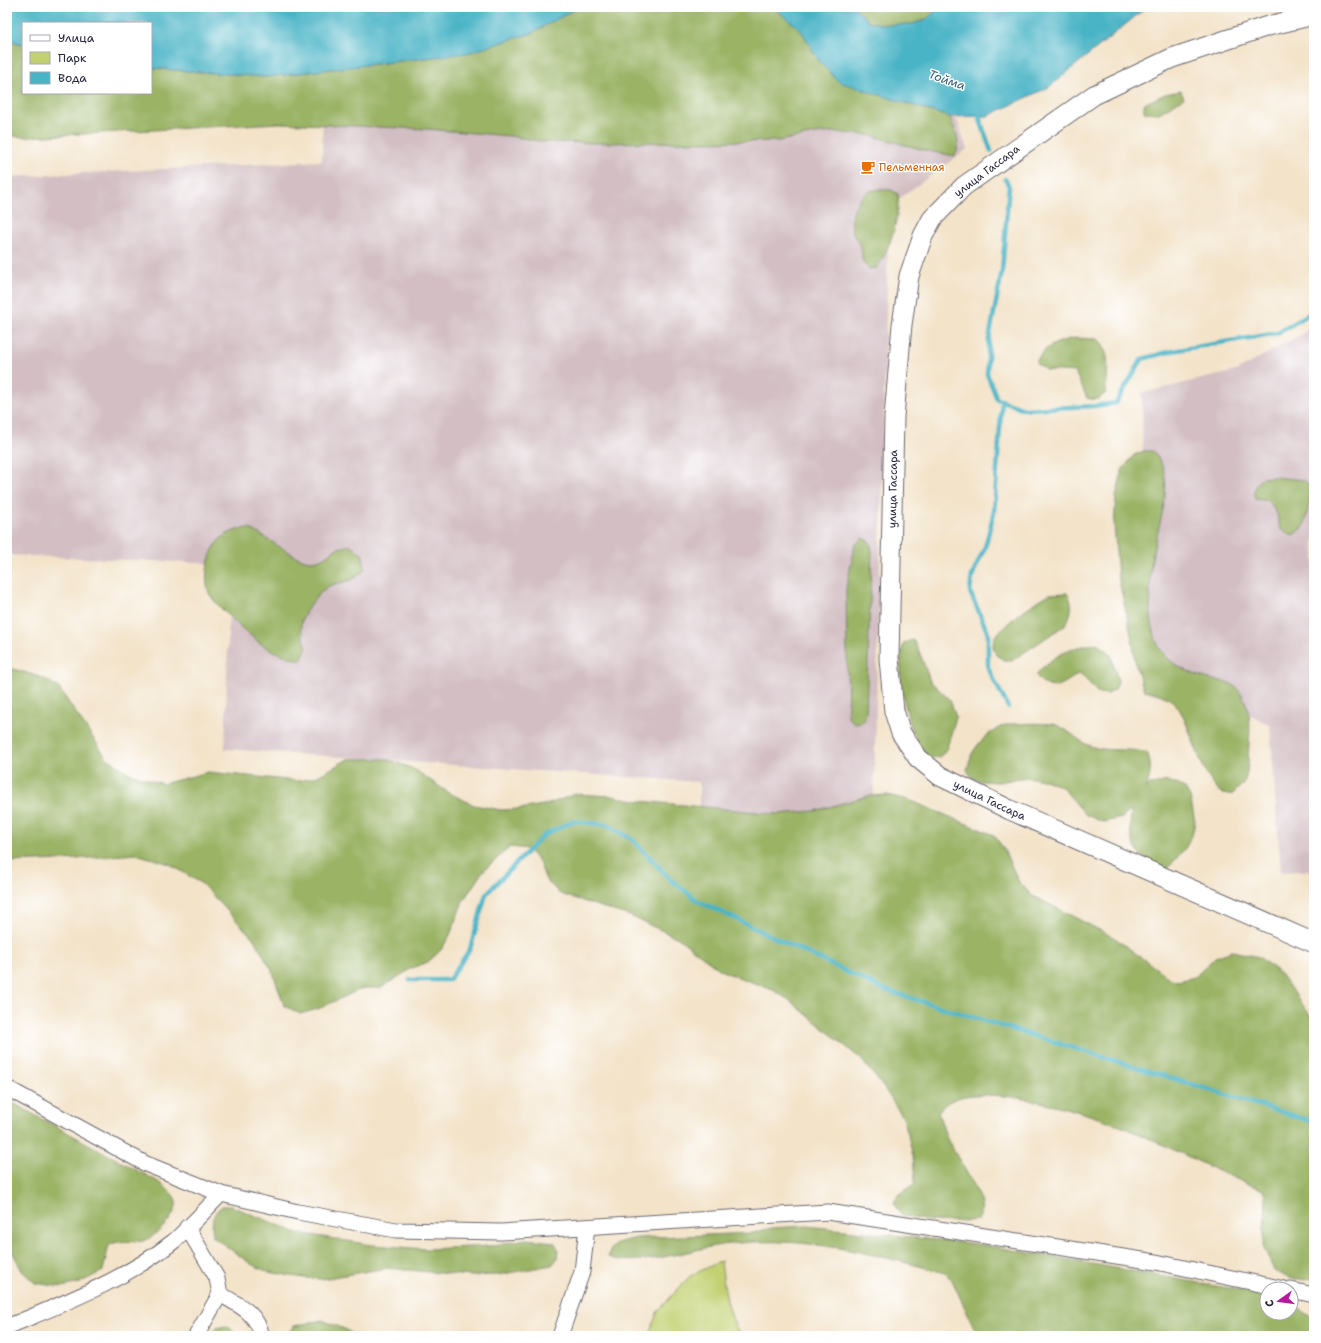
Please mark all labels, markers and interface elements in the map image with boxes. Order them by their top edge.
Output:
legend [22,22,152,94]
text: Улица [58,30,95,46]
text: Парк [58,50,87,66]
water label: Тойма [926,66,968,94]
text: Вода [58,70,87,86]
street label: улица Гассара [951,141,1023,201]
cafe icon: Пельменная [860,159,876,175]
place label: Пельменная [879,160,945,175]
street label: улица Гассара [885,449,901,528]
street label: улица Гассара [951,776,1028,824]
north arrow [1259,1281,1299,1321]
text: С [1262,1298,1278,1308]

